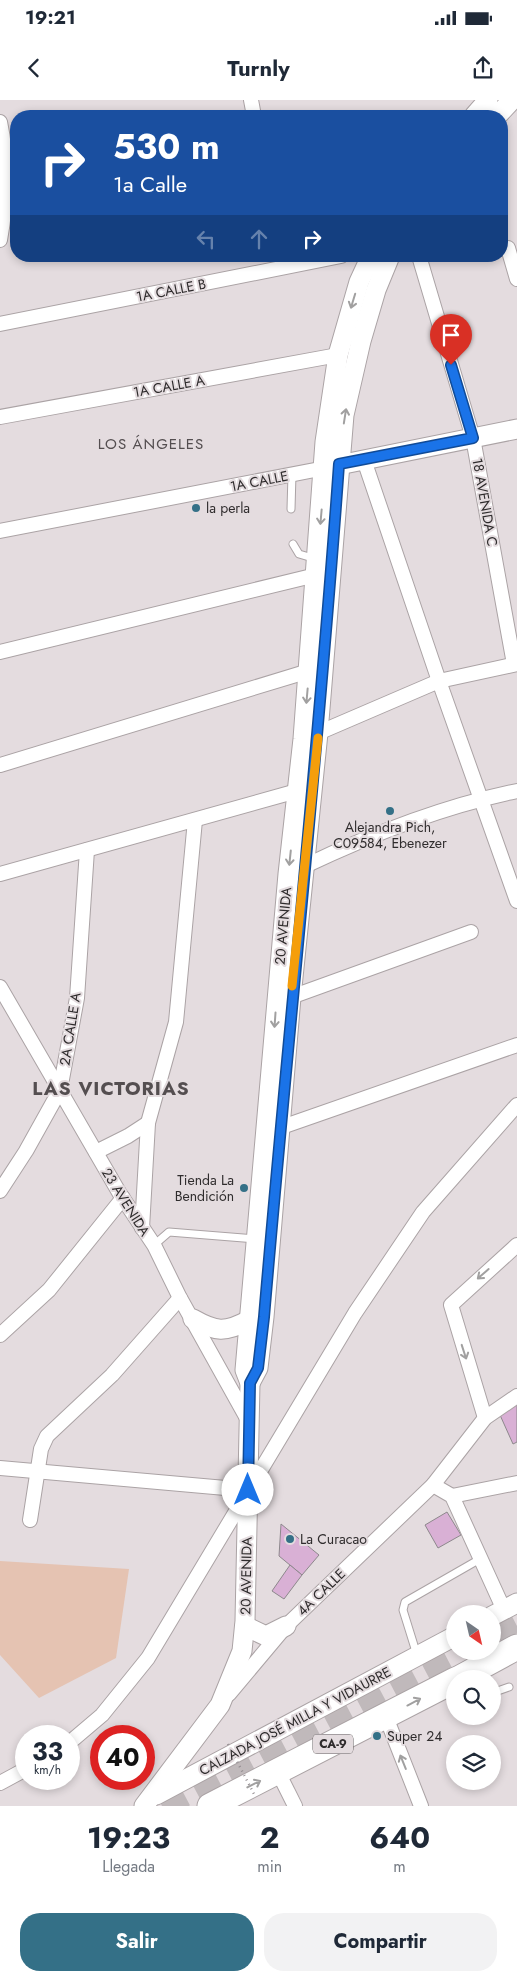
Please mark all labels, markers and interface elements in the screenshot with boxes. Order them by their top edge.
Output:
text: 19:21 [25,4,76,31]
text: Turnly [227,52,290,84]
icon: back [20,54,48,82]
icon: share [469,54,497,82]
text: 530 m [113,122,220,172]
icon: right [30,130,95,195]
text: 1a Calle [113,168,187,200]
icon: left [192,225,220,253]
icon: ahead [245,225,273,253]
icon: right [298,225,326,253]
street label: 1A CALLE B [134,273,208,307]
one-way arrow [347,293,357,309]
pin [430,314,472,365]
icon: arrive [437,321,465,349]
street label: 1A CALLE A [132,370,207,402]
one-way arrow [340,408,350,424]
district label: LOS ÁNGELES [98,433,204,455]
street label: 18 AVENIDA C [467,456,503,548]
street label: 1A CALLE [228,466,290,496]
place label: la perla [206,498,250,518]
marker: la perla [190,502,202,514]
one-way arrow [316,508,325,524]
one-way arrow [302,688,311,704]
marker: Alejandra Pich, C09584, Ebenezer [384,805,396,817]
place label: Alejandra Pich, C09584, Ebenezer [333,817,447,853]
one-way arrow [285,850,295,866]
street label: 20 AVENIDA [270,886,296,966]
street label: 2A CALLE A [54,990,86,1067]
one-way arrow [270,1011,279,1027]
district label: LAS VICTORIAS [32,1075,190,1102]
street label: 23 AVENIDA [97,1164,155,1241]
place label: Tienda La Bendición [175,1170,234,1206]
marker: Tienda La Bendición [238,1182,250,1194]
one-way arrow [477,1269,490,1280]
one-way arrow [459,1343,469,1359]
position arrow [221,1463,273,1515]
place label: La Curacao [300,1529,367,1549]
marker: La Curacao [284,1533,296,1545]
street label: 20 AVENIDA [235,1536,257,1615]
street label: 4A CALLE [292,1564,350,1620]
north arrow [446,1605,501,1660]
map controls [446,1605,501,1790]
street label: CALZADA JOSÉ MILLA Y VIDAURRE [195,1662,395,1780]
button: search [446,1670,501,1725]
one-way arrow [406,1697,421,1706]
speed limit sign: 40 [90,1725,155,1790]
place label: Super 24 [387,1726,442,1746]
marker: Super 24 [371,1730,383,1742]
text: 33 [32,1733,63,1769]
road number: CA-9 [313,1735,353,1754]
button: layers [446,1735,501,1790]
one-way arrow [398,1755,408,1770]
text: km/h [34,1761,61,1779]
one-way arrow [246,1779,261,1788]
text: 19:23 [87,1816,170,1859]
text: 2 [260,1816,280,1859]
text: 640 [369,1816,430,1859]
text: Llegada [102,1855,155,1878]
text: min [257,1855,282,1878]
text: m [393,1855,406,1878]
button: Salir [20,1913,254,1971]
button: Compartir [264,1913,497,1971]

